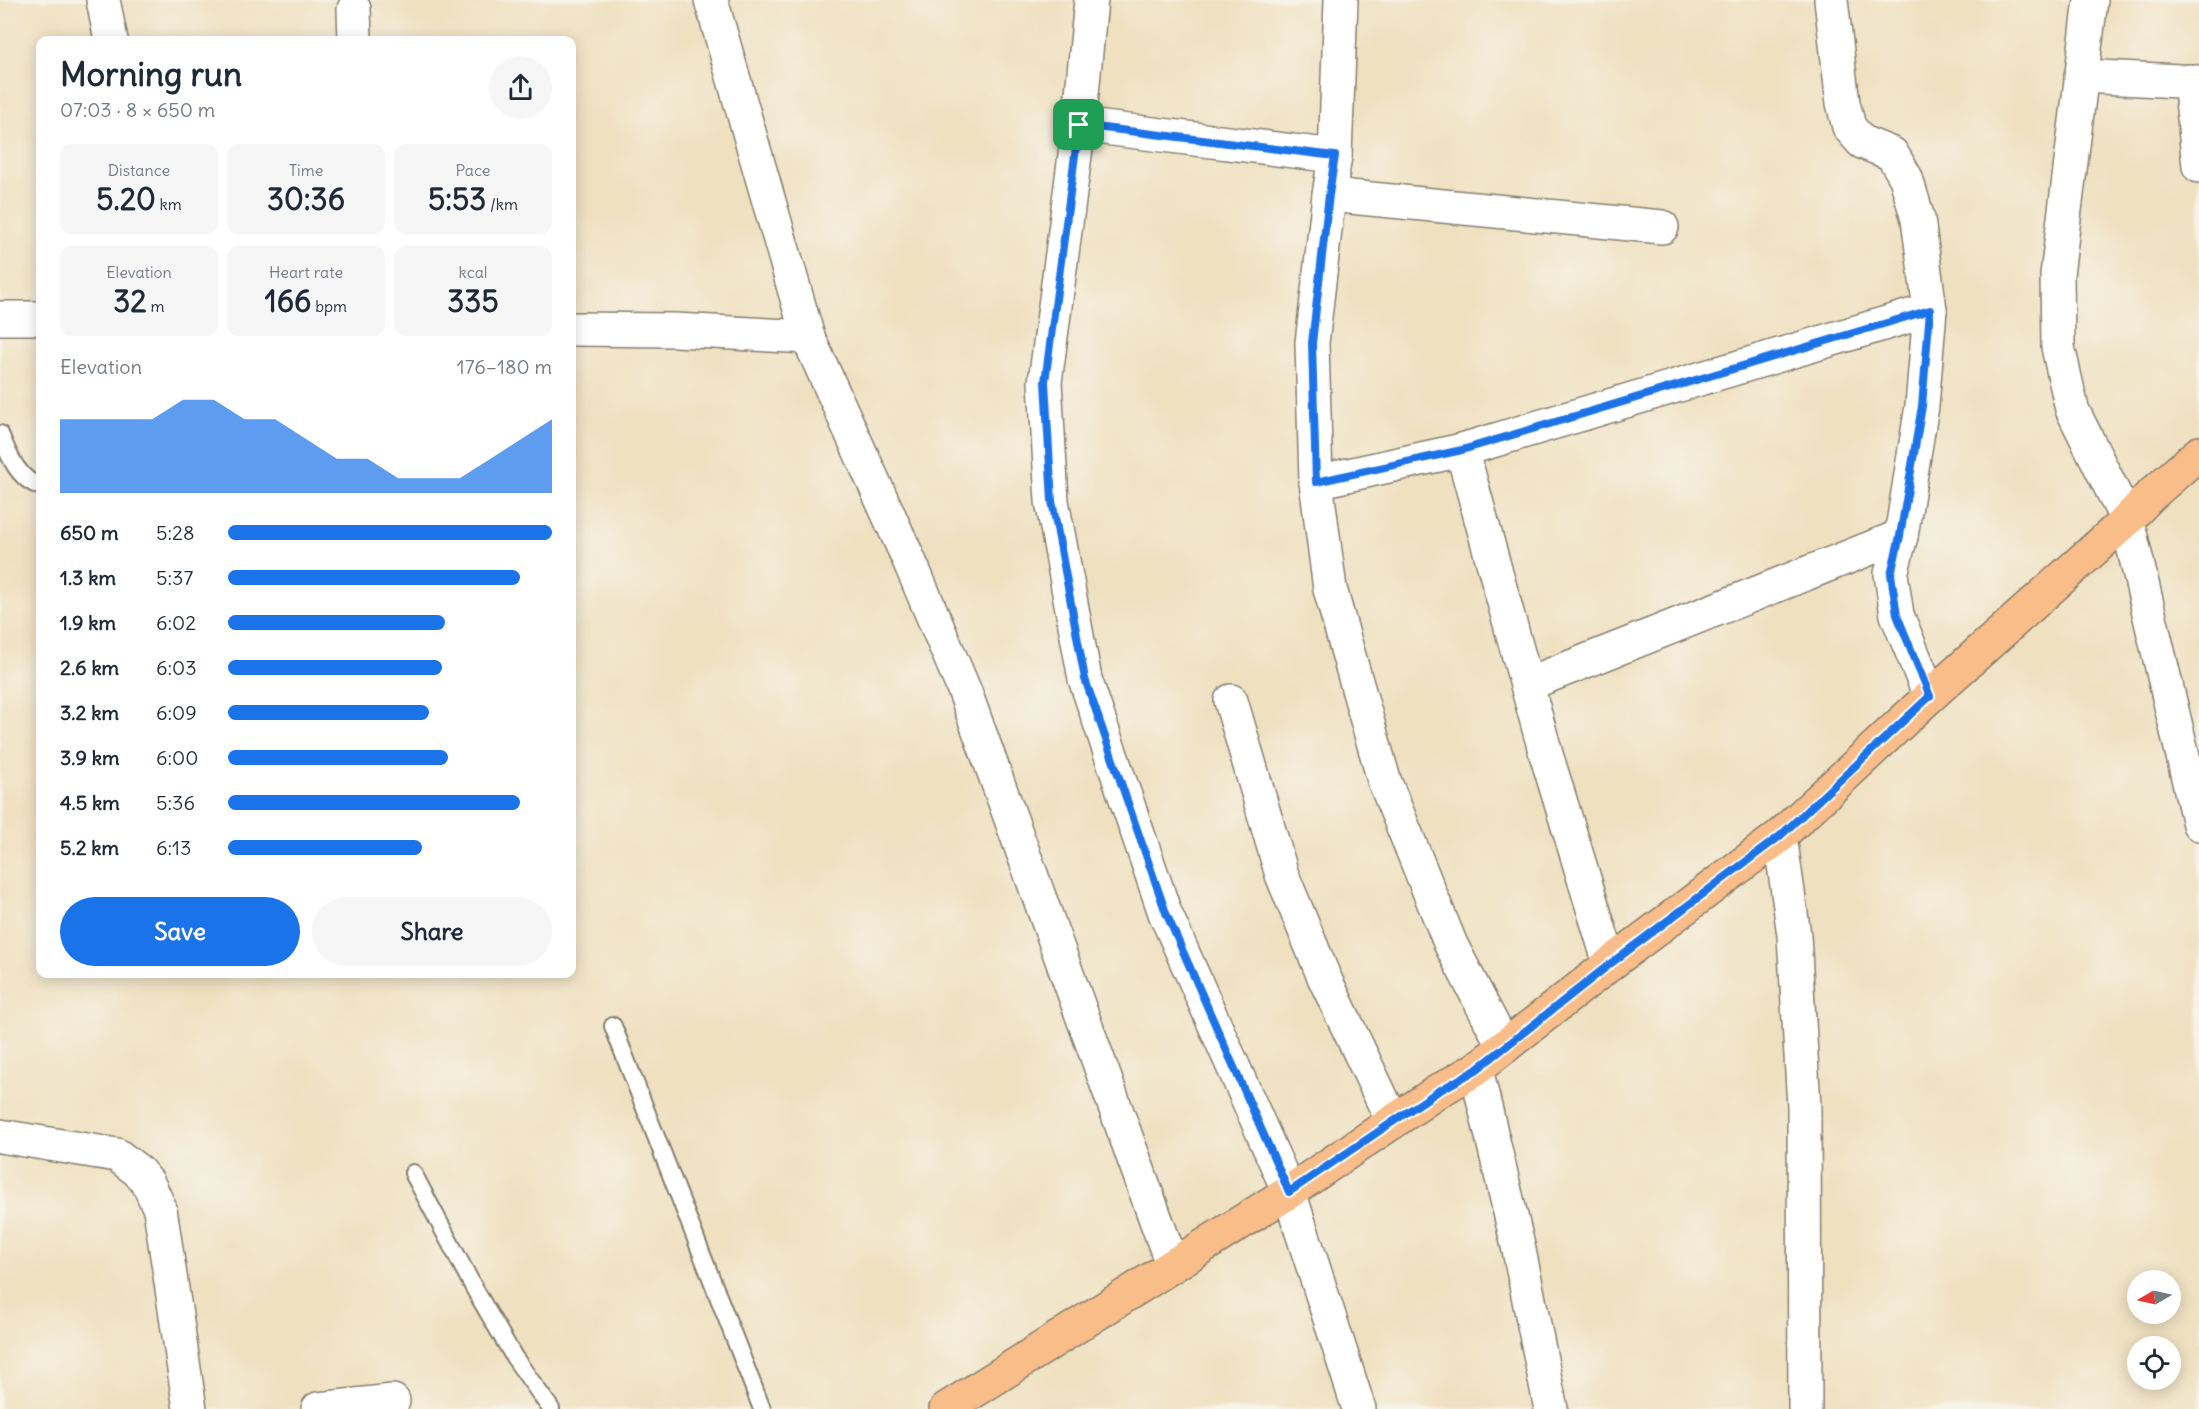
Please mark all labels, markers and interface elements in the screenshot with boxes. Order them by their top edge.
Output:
text: Morning run [60,53,242,95]
button: share [489,56,552,119]
text: 07:03 · 8 × 650 m [60,97,215,122]
pin [1053,99,1104,150]
icon: arrive [1062,108,1095,141]
text: Distance [108,160,170,180]
text: Time [289,160,323,180]
text: Pace [456,160,490,180]
text: 5.20 [96,180,156,218]
text: 30:36 [267,180,345,218]
text: 5:53 [428,180,486,218]
text: km [156,194,182,214]
text: /km [486,194,518,214]
text: Elevation [106,262,172,282]
text: Heart rate [269,262,343,282]
text: kcal [459,262,487,282]
text: 32 [113,282,147,320]
text: 166 [265,282,311,320]
text: 335 [447,282,499,320]
text: m [147,296,165,316]
text: bpm [311,296,347,316]
text: Elevation [60,354,142,379]
text: 176–180 m [457,354,552,379]
text: 650 m [60,520,119,545]
text: 5:28 [156,520,195,545]
text: 1.3 km [60,565,116,590]
text: 5:37 [156,565,193,590]
text: 1.9 km [60,610,116,635]
text: 6:02 [156,610,196,635]
text: 2.6 km [60,655,119,680]
text: 6:03 [156,655,197,680]
text: 3.2 km [60,700,119,725]
text: 6:09 [156,700,197,725]
text: 3.9 km [60,745,120,770]
text: 6:00 [156,745,198,770]
text: 4.5 km [60,790,120,815]
text: 5:36 [156,790,195,815]
text: 5.2 km [60,835,119,860]
text: 6:13 [156,835,191,860]
button: Save [60,897,300,966]
button: Share [312,897,552,966]
north arrow [2127,1270,2181,1324]
map controls [2127,1270,2181,1390]
button: locate [2127,1336,2181,1390]

